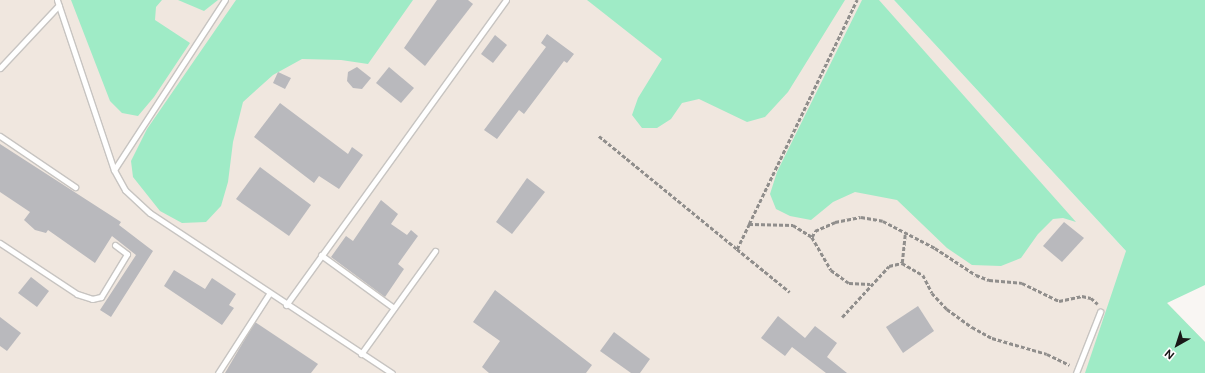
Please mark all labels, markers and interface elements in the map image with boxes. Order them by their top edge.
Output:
north arrow [1157,325,1197,365]
text: N [1162,347,1177,362]

